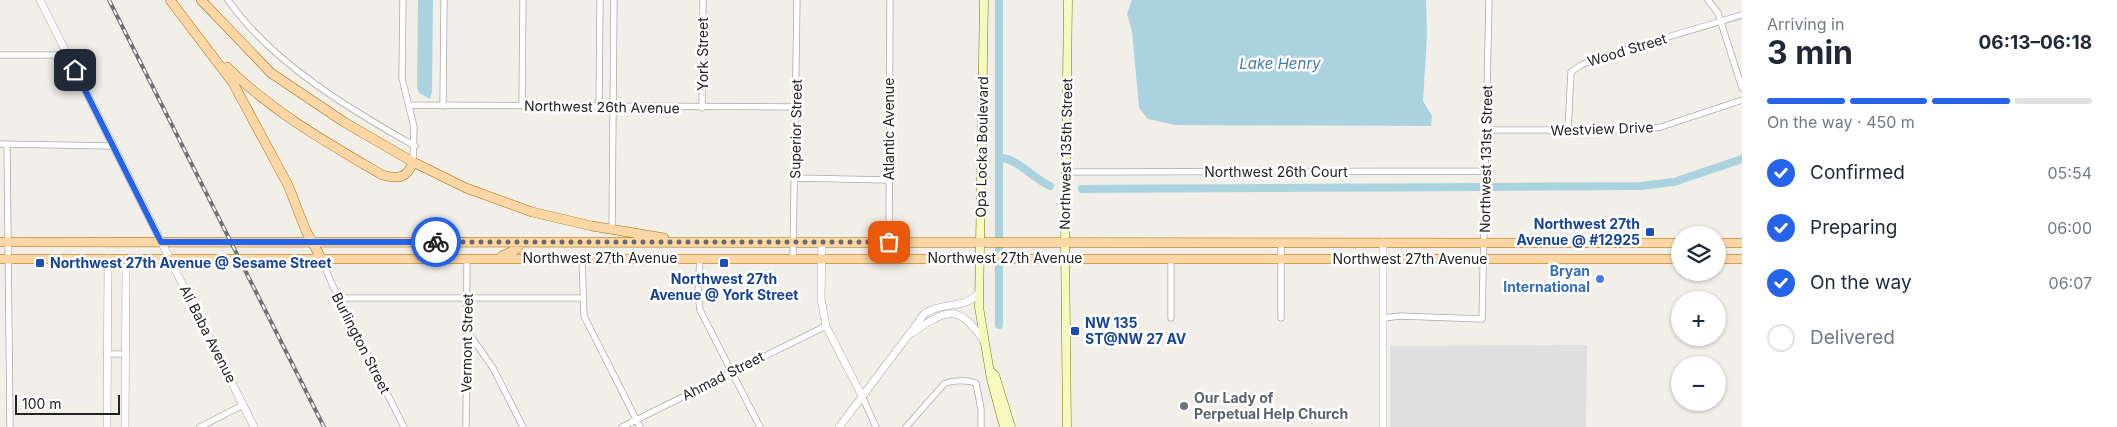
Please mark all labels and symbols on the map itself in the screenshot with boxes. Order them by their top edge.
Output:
street label: York Street [694,17,711,91]
street label: Wood Street [1585,29,1669,70]
pin [54,49,96,91]
water label: Lake Henry [1239,54,1321,73]
street label: Opa Locka Boulevard [972,76,991,218]
street label: Superior Street [786,78,805,179]
street label: Atlantic Avenue [880,78,897,180]
street label: Northwest 135th Street [1056,78,1075,230]
street label: Northwest 131st Street [1476,84,1495,233]
street label: Northwest 26th Avenue [524,97,680,116]
street label: Westview Drive [1550,118,1654,139]
street label: Northwest 26th Court [1204,163,1348,180]
place label: Northwest 27th Avenue @ #12925 [1517,215,1640,248]
courier [411,217,461,267]
pin [868,221,910,263]
marker: Northwest 27th Avenue @ #12925 [1644,226,1656,238]
street label: Northwest 27th Avenue [523,249,678,266]
street label: Northwest 27th Avenue [928,249,1083,266]
street label: Northwest 27th Avenue [1333,250,1488,267]
place label: Northwest 27th Avenue @ Sesame Street [50,254,332,271]
marker: Northwest 27th Avenue @ Sesame Street [34,257,46,269]
marker: Northwest 27th Avenue @ York Street [718,257,730,269]
place label: Bryan International [1503,262,1590,295]
place label: Northwest 27th Avenue @ York Street [650,270,798,303]
marker: Bryan International [1594,273,1606,285]
street label: Ali Baba Avenue [177,282,240,385]
street label: Burlington Street [329,289,394,397]
street label: Vermont Street [457,293,476,393]
place label: NW 135 ST@NW 27 AV [1085,314,1187,347]
marker: NW 135 ST@NW 27 AV [1069,325,1081,337]
street label: Ahmad Street [679,347,767,404]
place label: Our Lady of Perpetual Help Church [1194,389,1348,422]
scale bar [15,392,120,415]
marker: Our Lady of Perpetual Help Church [1178,400,1190,412]

